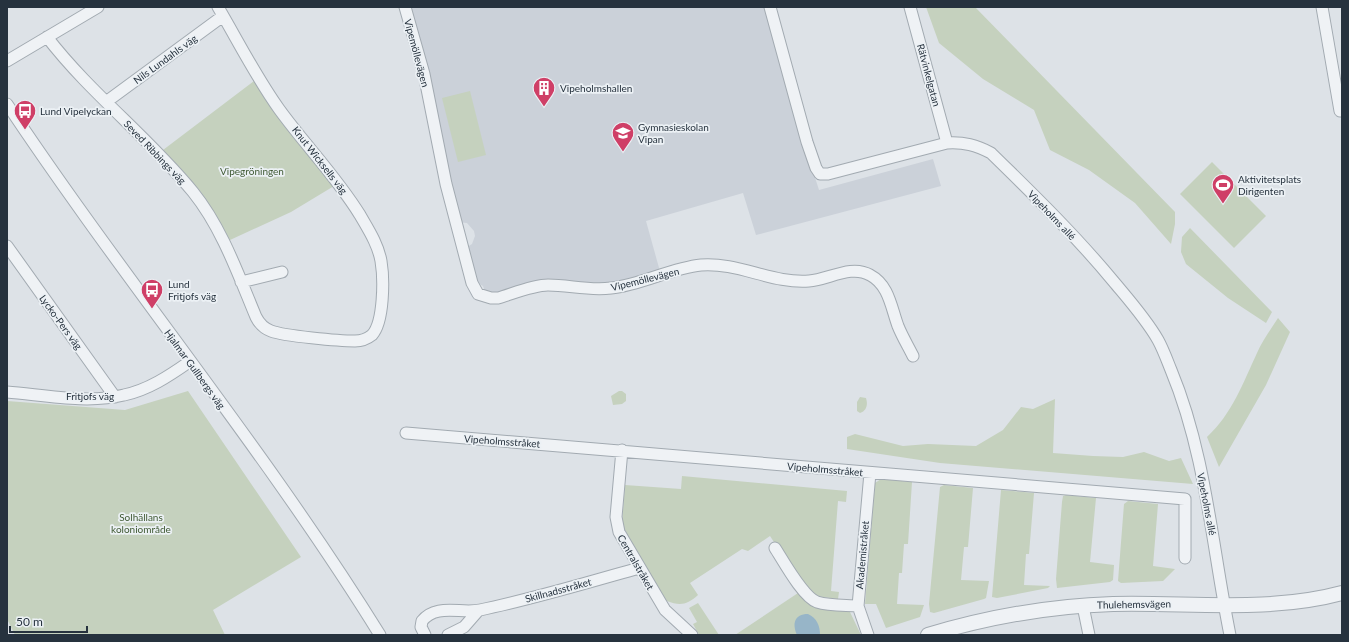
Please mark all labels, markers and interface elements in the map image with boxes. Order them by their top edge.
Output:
street label: Vipemöllevägen [402,18,432,88]
street label: Nils Lundahls väg [131,32,199,86]
street label: Rätvinkelgatan [915,42,943,108]
building icon: Vipeholmshallen [531,75,557,108]
place label: Vipeholmshallen [560,82,632,94]
bus stop icon: Lund Vipelyckan [12,98,38,131]
place label: Lund Vipelyckan [40,105,112,117]
street label: Seved Ribbings väg [122,118,188,186]
school or university icon: Gymnasieskolan Vipan [610,120,636,153]
place label: Gymnasieskolan Vipan [638,121,709,145]
street label: Knut Wicksells väg [290,124,350,196]
park label: Vipegröningen [220,165,284,177]
sports icon: Aktivitetsplats Dirigenten [1210,172,1236,205]
place label: Aktivitetsplats Dirigenten [1238,173,1301,197]
street label: Vipeholms allé [1026,188,1078,242]
street label: Vipemöllevägen [610,265,680,293]
bus stop icon: Lund Fritjofs väg [139,277,165,310]
place label: Lund Fritjofs väg [168,278,216,302]
street label: Lycko-Pers väg [37,292,85,352]
street label: Hjalmar Gullbergs väg [162,327,228,411]
street label: Fritjofs väg [66,390,114,402]
street label: Vipeholmsstråket [464,432,541,450]
street label: Vipeholmsstråket [786,460,864,478]
street label: Vipeholms allé [1195,472,1219,536]
park label: Solhällans koloniområde [111,511,171,535]
street label: Akademistråket [853,520,871,590]
street label: Centralstråket [615,532,657,592]
street label: Skillnadsstråket [524,575,593,605]
street label: Thulehemsvägen [1097,597,1171,611]
scale bar [10,608,87,634]
text: 50 m [16,614,43,629]

